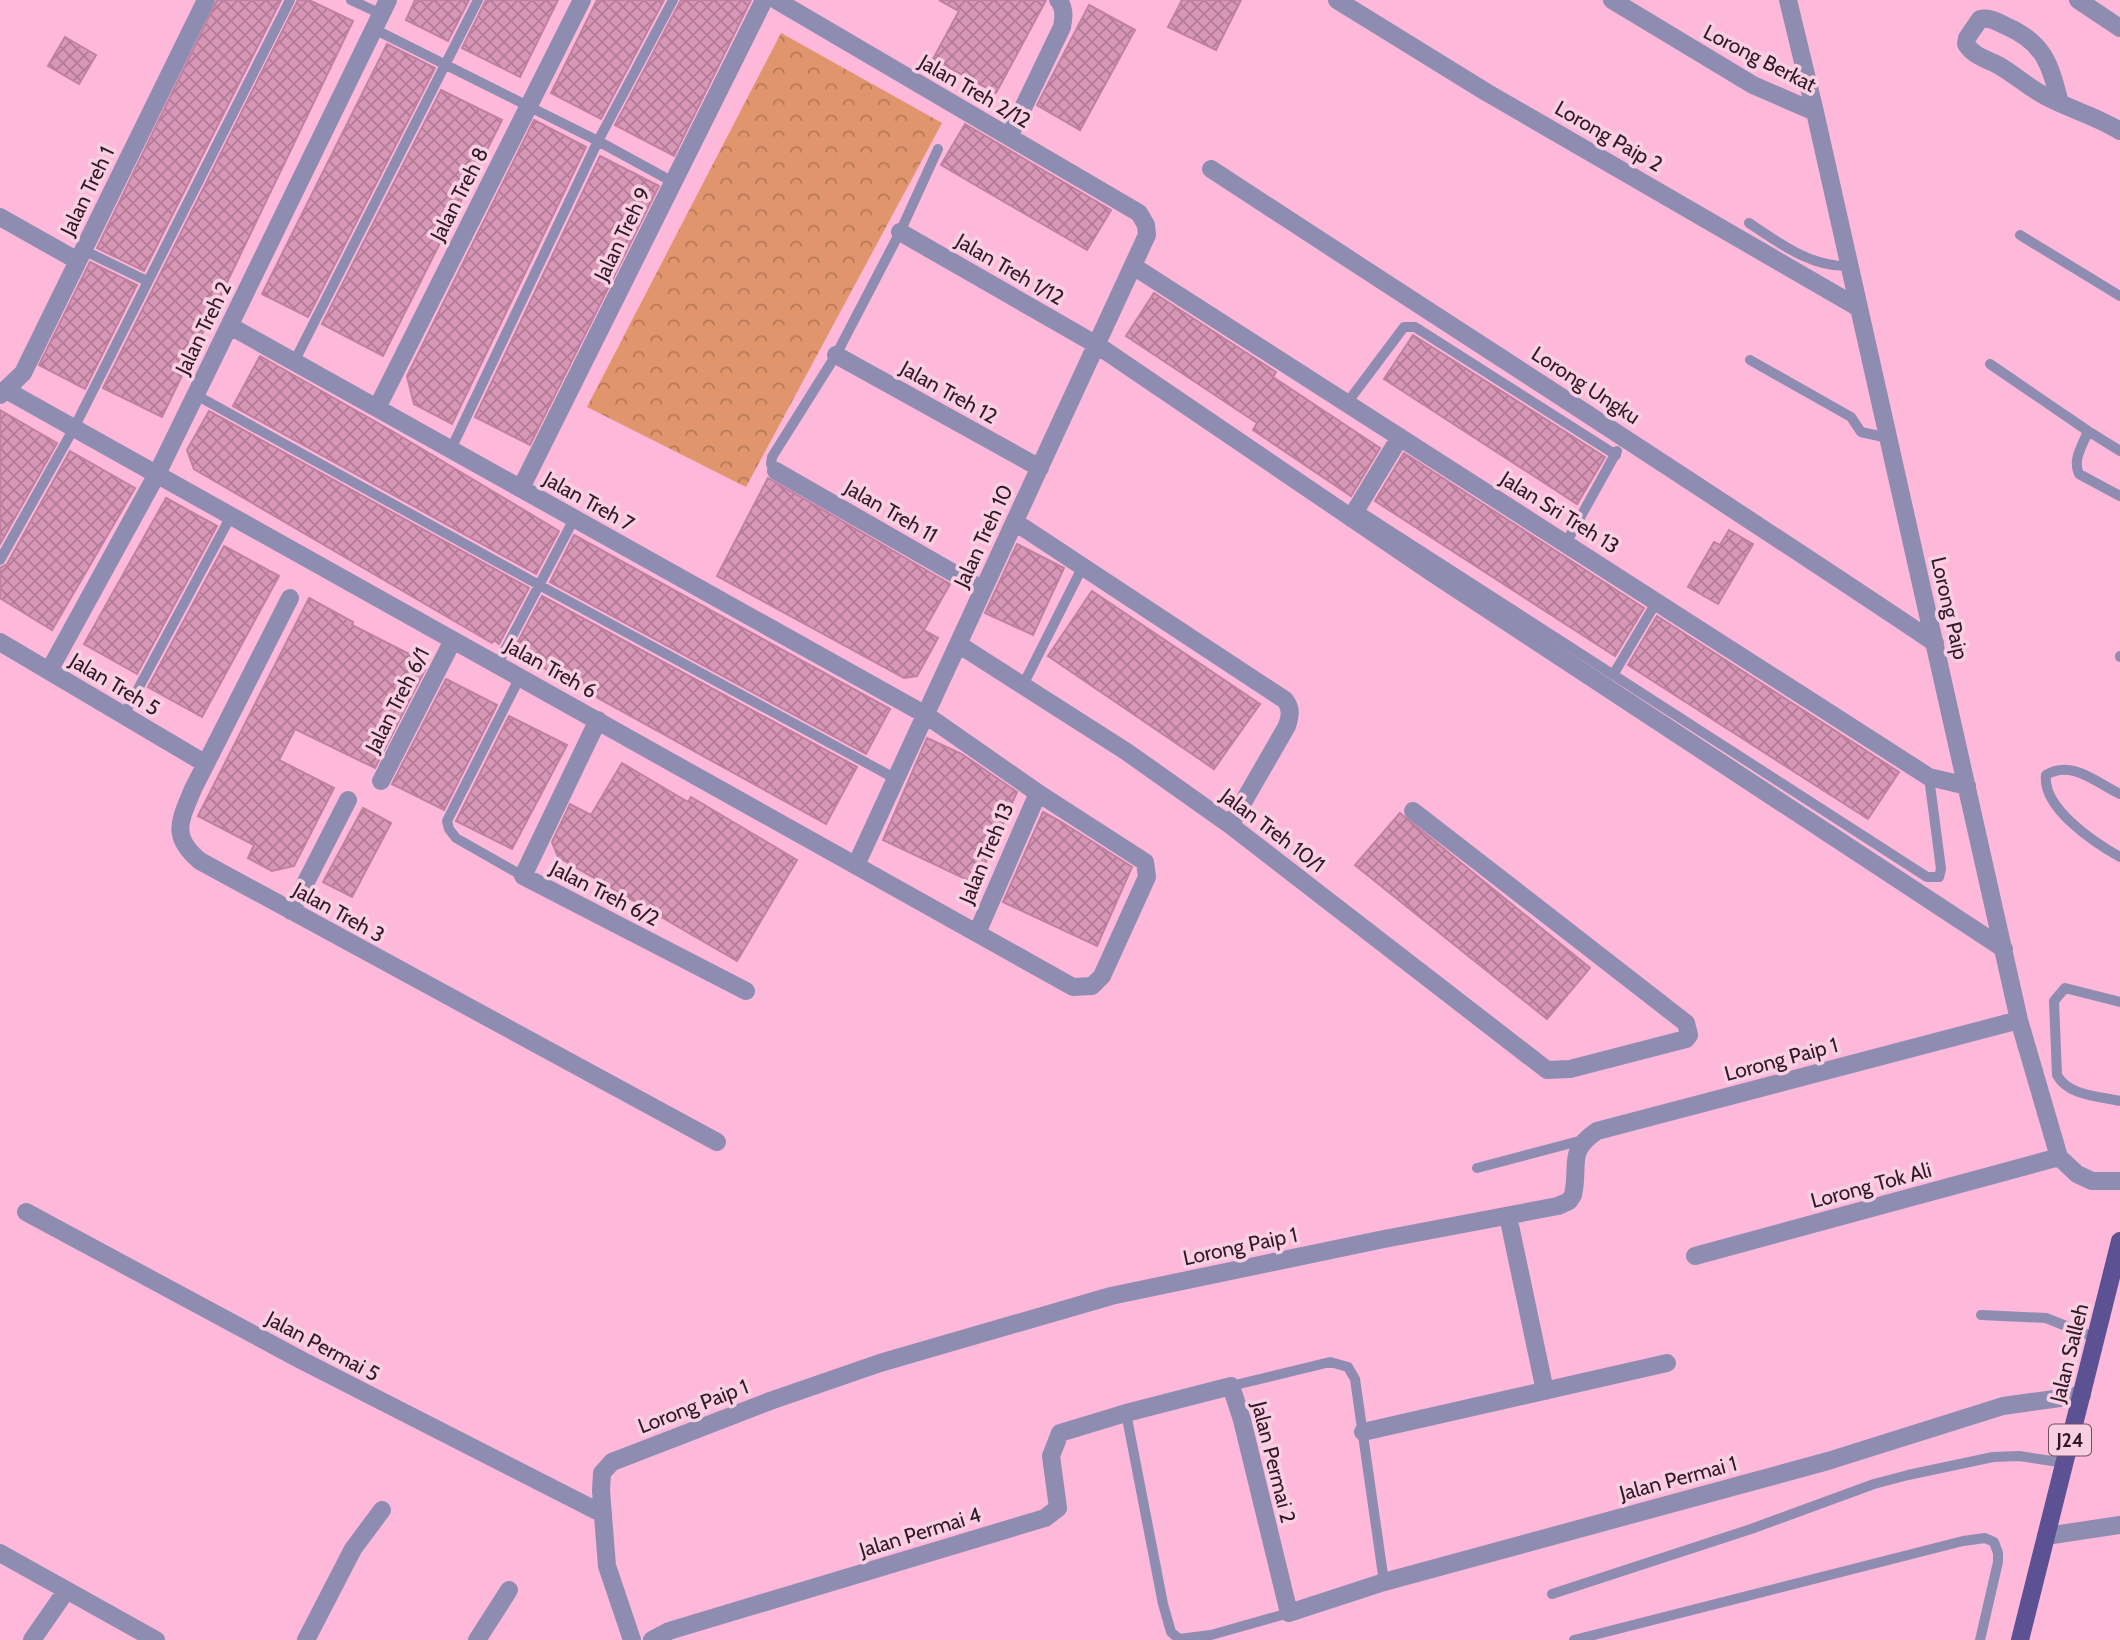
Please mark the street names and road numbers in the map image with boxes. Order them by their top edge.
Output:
street label: Lorong Berkat [1700,19,1820,97]
street label: Jalan Treh 2/12 [914,48,1035,133]
street label: Lorong Paip 2 [1551,95,1667,177]
street label: Jalan Treh 1 [54,142,119,241]
street label: Jalan Treh 8 [424,143,493,246]
street label: Jalan Treh 9 [588,183,655,286]
street label: Jalan Treh 1/12 [951,227,1069,310]
street label: Jalan Treh 2 [169,277,236,379]
street label: Lorong Ungku [1527,341,1645,429]
street label: Jalan Treh 12 [895,355,1002,429]
street label: Jalan Treh 7 [538,465,639,536]
street label: Jalan Sri Treh 13 [1495,465,1624,558]
street label: Jalan Treh 11 [839,474,942,548]
street label: Jalan Treh 10 [948,481,1018,592]
street label: Lorong Paip [1926,554,1974,662]
street label: Jalan Treh 6 [500,632,601,704]
street label: Jalan Treh 6/1 [359,643,434,758]
street label: Jalan Treh 5 [65,647,165,721]
street label: Jalan Treh 10/1 [1215,782,1330,877]
street label: Jalan Treh 13 [953,799,1019,908]
street label: Jalan Treh 6/2 [545,854,664,931]
street label: Jalan Treh 3 [288,876,389,947]
street label: Lorong Paip 1 [1722,1032,1840,1086]
street label: Lorong Tok Ali [1808,1157,1934,1213]
street label: Lorong Paip 1 [1181,1222,1299,1270]
street label: Jalan Salleh [2044,1301,2093,1406]
street label: Jalan Permai 5 [261,1305,384,1386]
street label: Lorong Paip 1 [634,1374,752,1438]
street label: Jalan Permai 2 [1247,1398,1301,1525]
road number: J24 [2049,1424,2091,1456]
street label: Jalan Permai 1 [1616,1450,1739,1506]
street label: Jalan Permai 4 [855,1502,984,1563]

